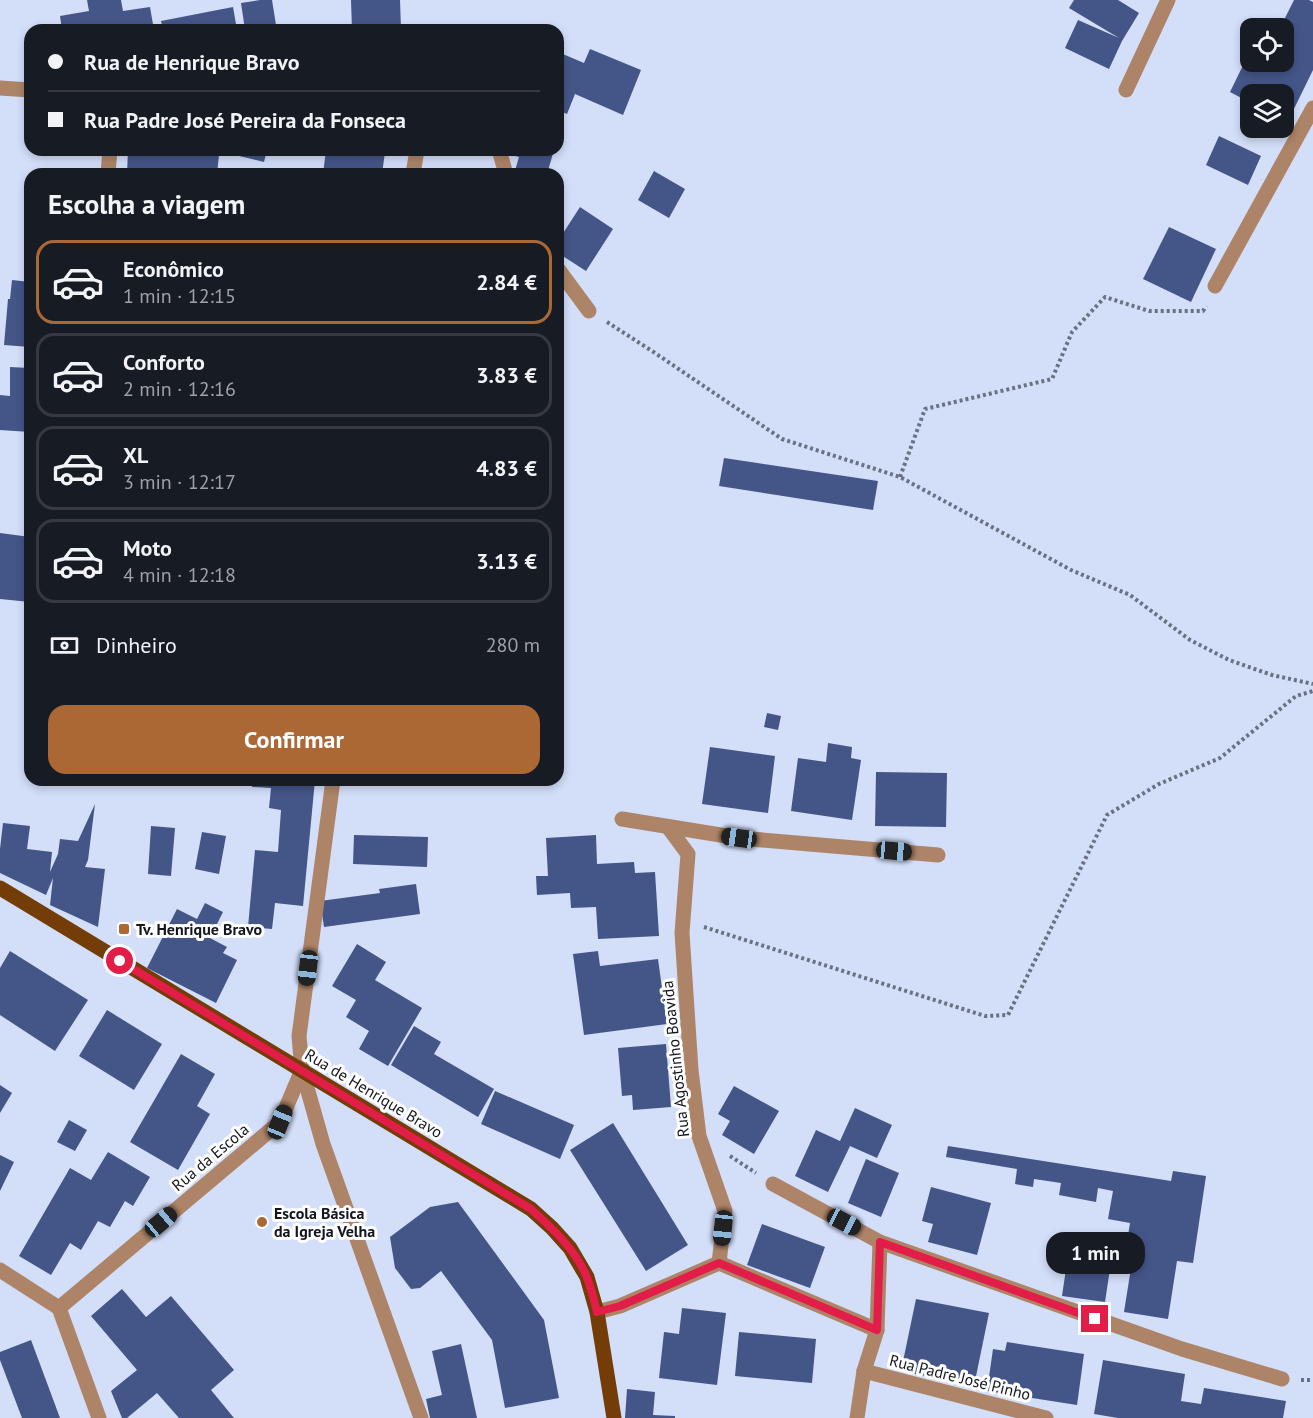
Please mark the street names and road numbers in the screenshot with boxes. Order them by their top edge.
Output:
street label: Rua Agostinho Boavida [657,980,693,1138]
street label: Rua de Henrique Bravo [302,1044,446,1142]
street label: Rua da Escola [167,1119,253,1195]
street label: Rua Padre José Pinho [887,1350,1033,1404]

